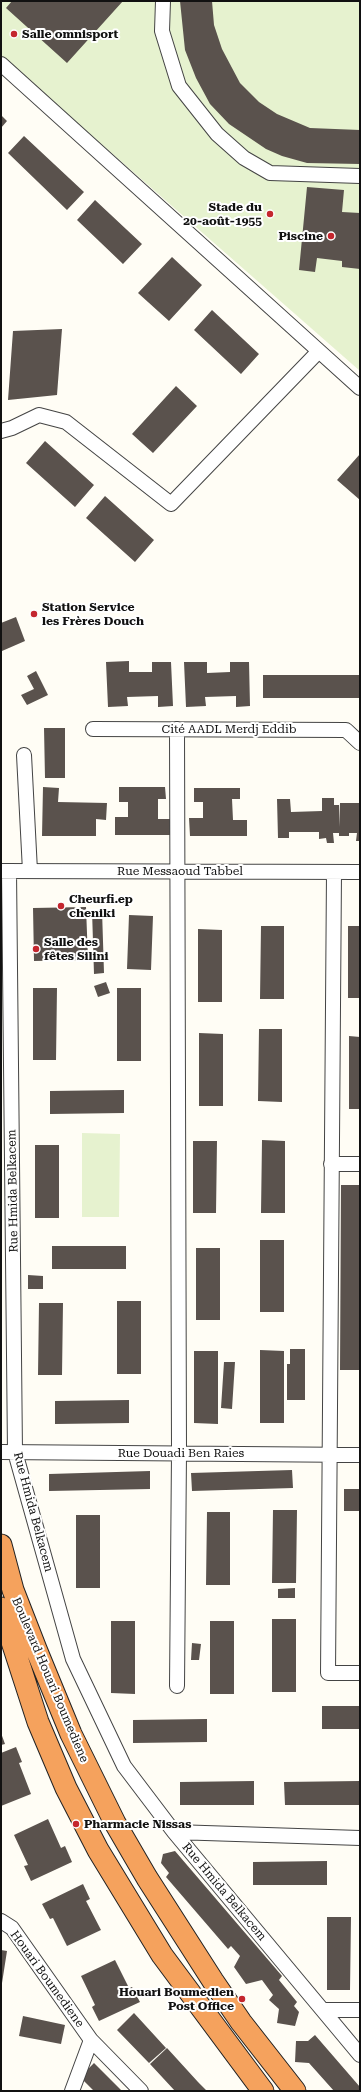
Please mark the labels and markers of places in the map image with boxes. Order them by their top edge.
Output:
place label: Salle omnisport [22,27,118,41]
marker: Salle omnisport [9,29,19,39]
place label: Stade du 20-août-1955 [183,200,262,228]
marker: Stade du 20-août-1955 [265,209,275,219]
place label: Piscine [278,229,323,243]
marker: Piscine [326,231,336,241]
place label: Station Service les Frères Douch [42,600,144,628]
marker: Station Service les Frères Douch [29,609,39,619]
place label: Cheurfi.ep cheniki [69,892,133,920]
marker: Cheurfi.ep cheniki [56,901,66,911]
place label: Salle des fêtes Silini [44,935,108,963]
marker: Salle des fêtes Silini [31,944,41,954]
place label: Pharmacie Nissas [84,1817,191,1831]
marker: Pharmacie Nissas [71,1819,81,1829]
place label: Houari Boumedien Post Office [119,1985,234,2013]
marker: Houari Boumedien Post Office [237,1994,247,2004]

